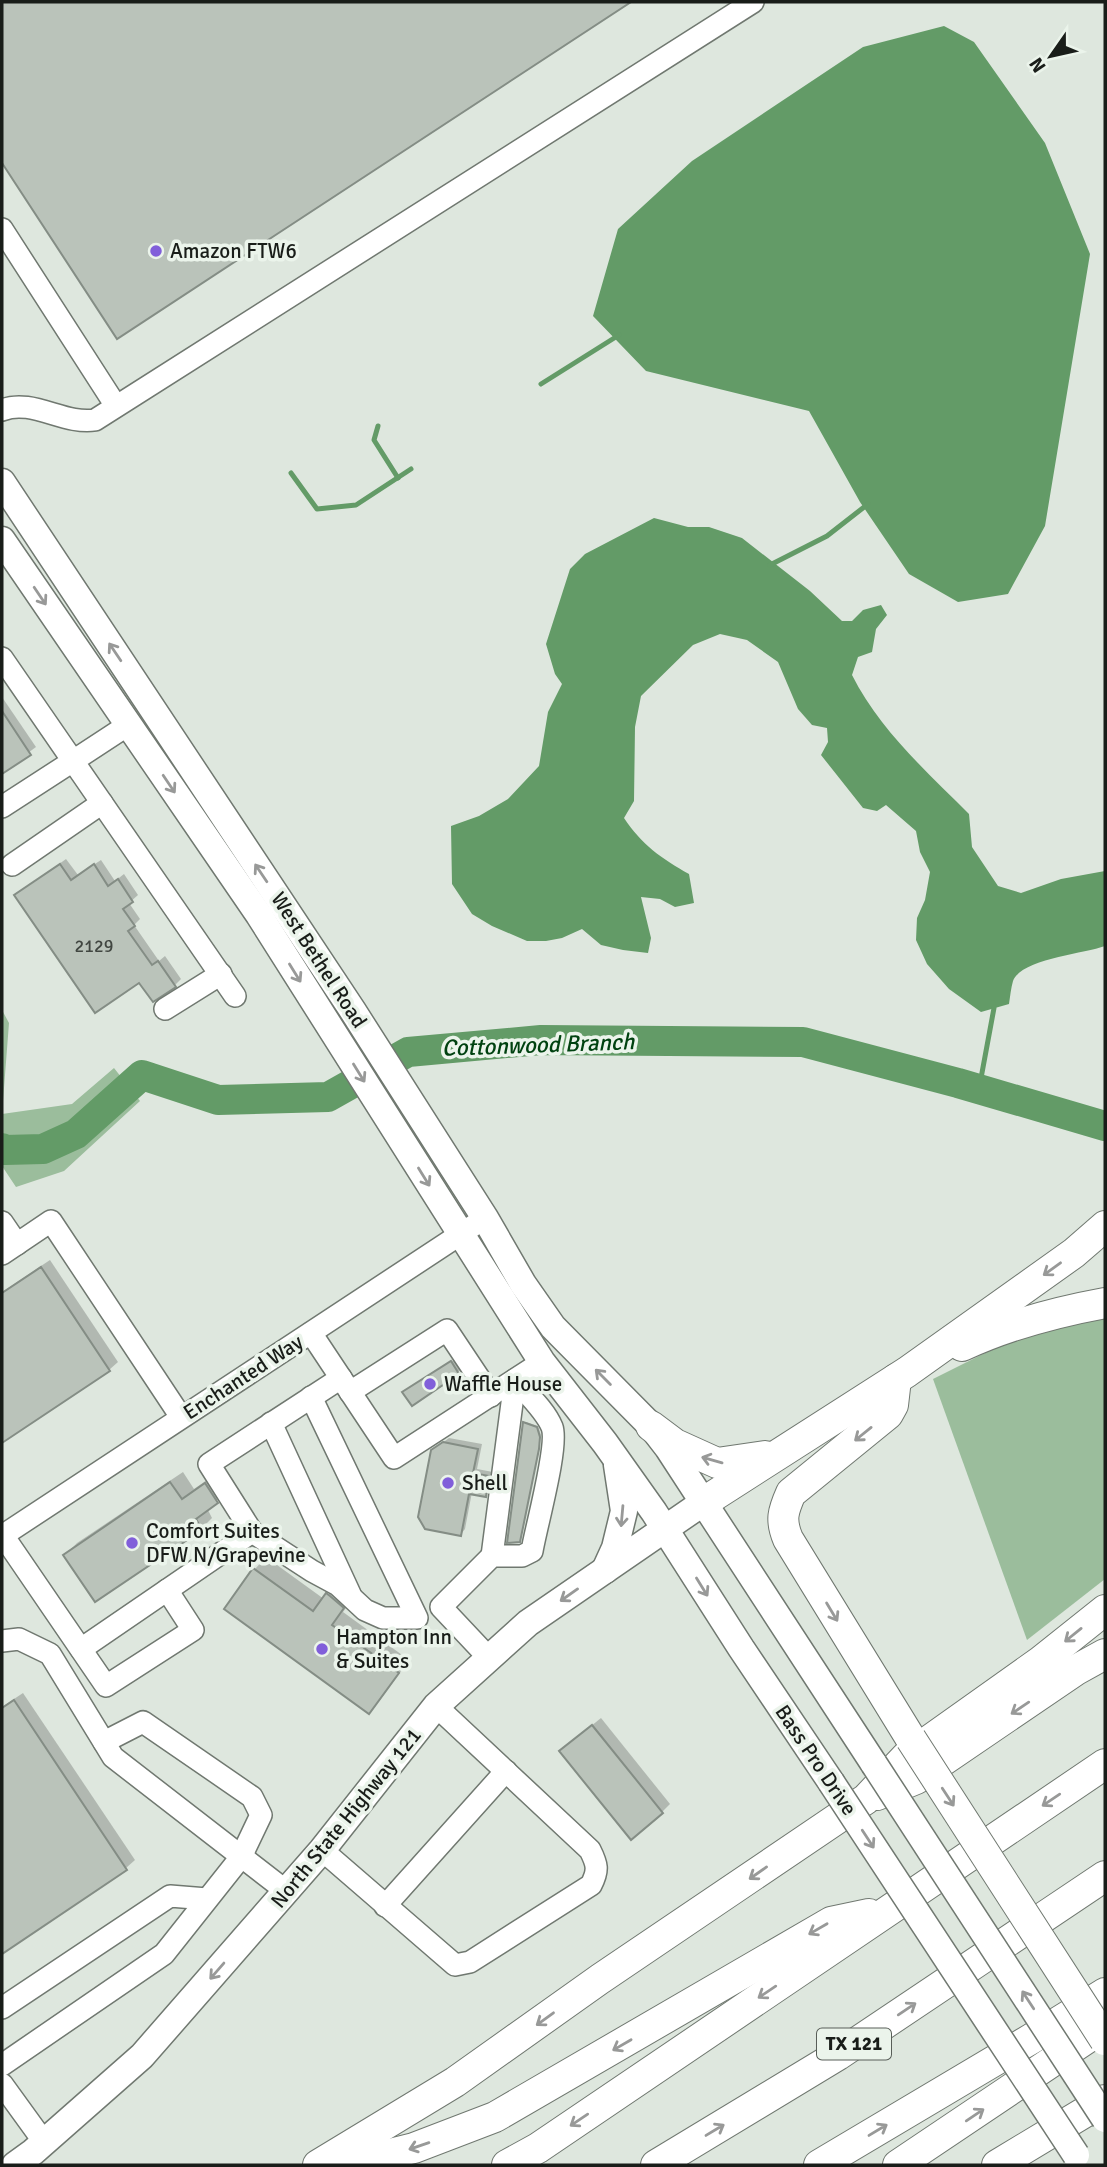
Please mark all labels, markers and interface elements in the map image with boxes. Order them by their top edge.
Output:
north arrow [1016,21,1086,91]
text: N [1024,53,1051,77]
place label: Amazon FTW6 [170,238,297,264]
marker: Amazon FTW6 [148,243,164,259]
one-way arrow [33,586,47,605]
one-way arrow [108,643,122,663]
one-way arrow [162,774,176,793]
one-way arrow [254,864,269,883]
street label: West Bethel Road [265,887,373,1033]
house number: 2129 [75,935,113,957]
one-way arrow [288,963,303,982]
water label: Cottonwood Branch [441,1027,636,1063]
one-way arrow [351,1063,366,1082]
one-way arrow [418,1167,432,1187]
one-way arrow [1043,1262,1062,1276]
street label: Enchanted Way [178,1329,308,1425]
one-way arrow [595,1369,612,1386]
place label: Waffle House [444,1371,562,1397]
marker: Waffle House [422,1376,438,1392]
one-way arrow [855,1427,873,1442]
one-way arrow [701,1452,723,1465]
place label: Shell [462,1470,508,1496]
marker: Shell [440,1475,456,1491]
one-way arrow [615,1504,628,1527]
place label: Comfort Suites DFW N/Grapevine [146,1518,306,1568]
marker: Comfort Suites DFW N/Grapevine [124,1535,140,1551]
one-way arrow [696,1577,710,1597]
one-way arrow [560,1588,579,1602]
one-way arrow [826,1601,840,1621]
place label: Hampton Inn & Suites [336,1624,452,1674]
one-way arrow [1065,1628,1083,1643]
marker: Hampton Inn & Suites [314,1641,330,1657]
street label: Bass Pro Drive [769,1700,863,1820]
one-way arrow [1010,1701,1030,1715]
street label: North State Highway 121 [265,1723,427,1913]
one-way arrow [940,1787,955,1806]
one-way arrow [1042,1793,1061,1807]
one-way arrow [861,1829,876,1848]
one-way arrow [748,1866,768,1880]
one-way arrow [809,1923,829,1937]
one-way arrow [208,1962,225,1979]
one-way arrow [758,1985,777,1999]
one-way arrow [1021,1991,1035,2011]
one-way arrow [897,2001,916,2016]
one-way arrow [536,2012,555,2026]
road number: TX 121 [817,2028,891,2060]
one-way arrow [613,2038,633,2052]
one-way arrow [965,2108,985,2122]
one-way arrow [570,2113,589,2127]
one-way arrow [704,2122,724,2136]
one-way arrow [867,2123,887,2137]
one-way arrow [409,2140,431,2153]

